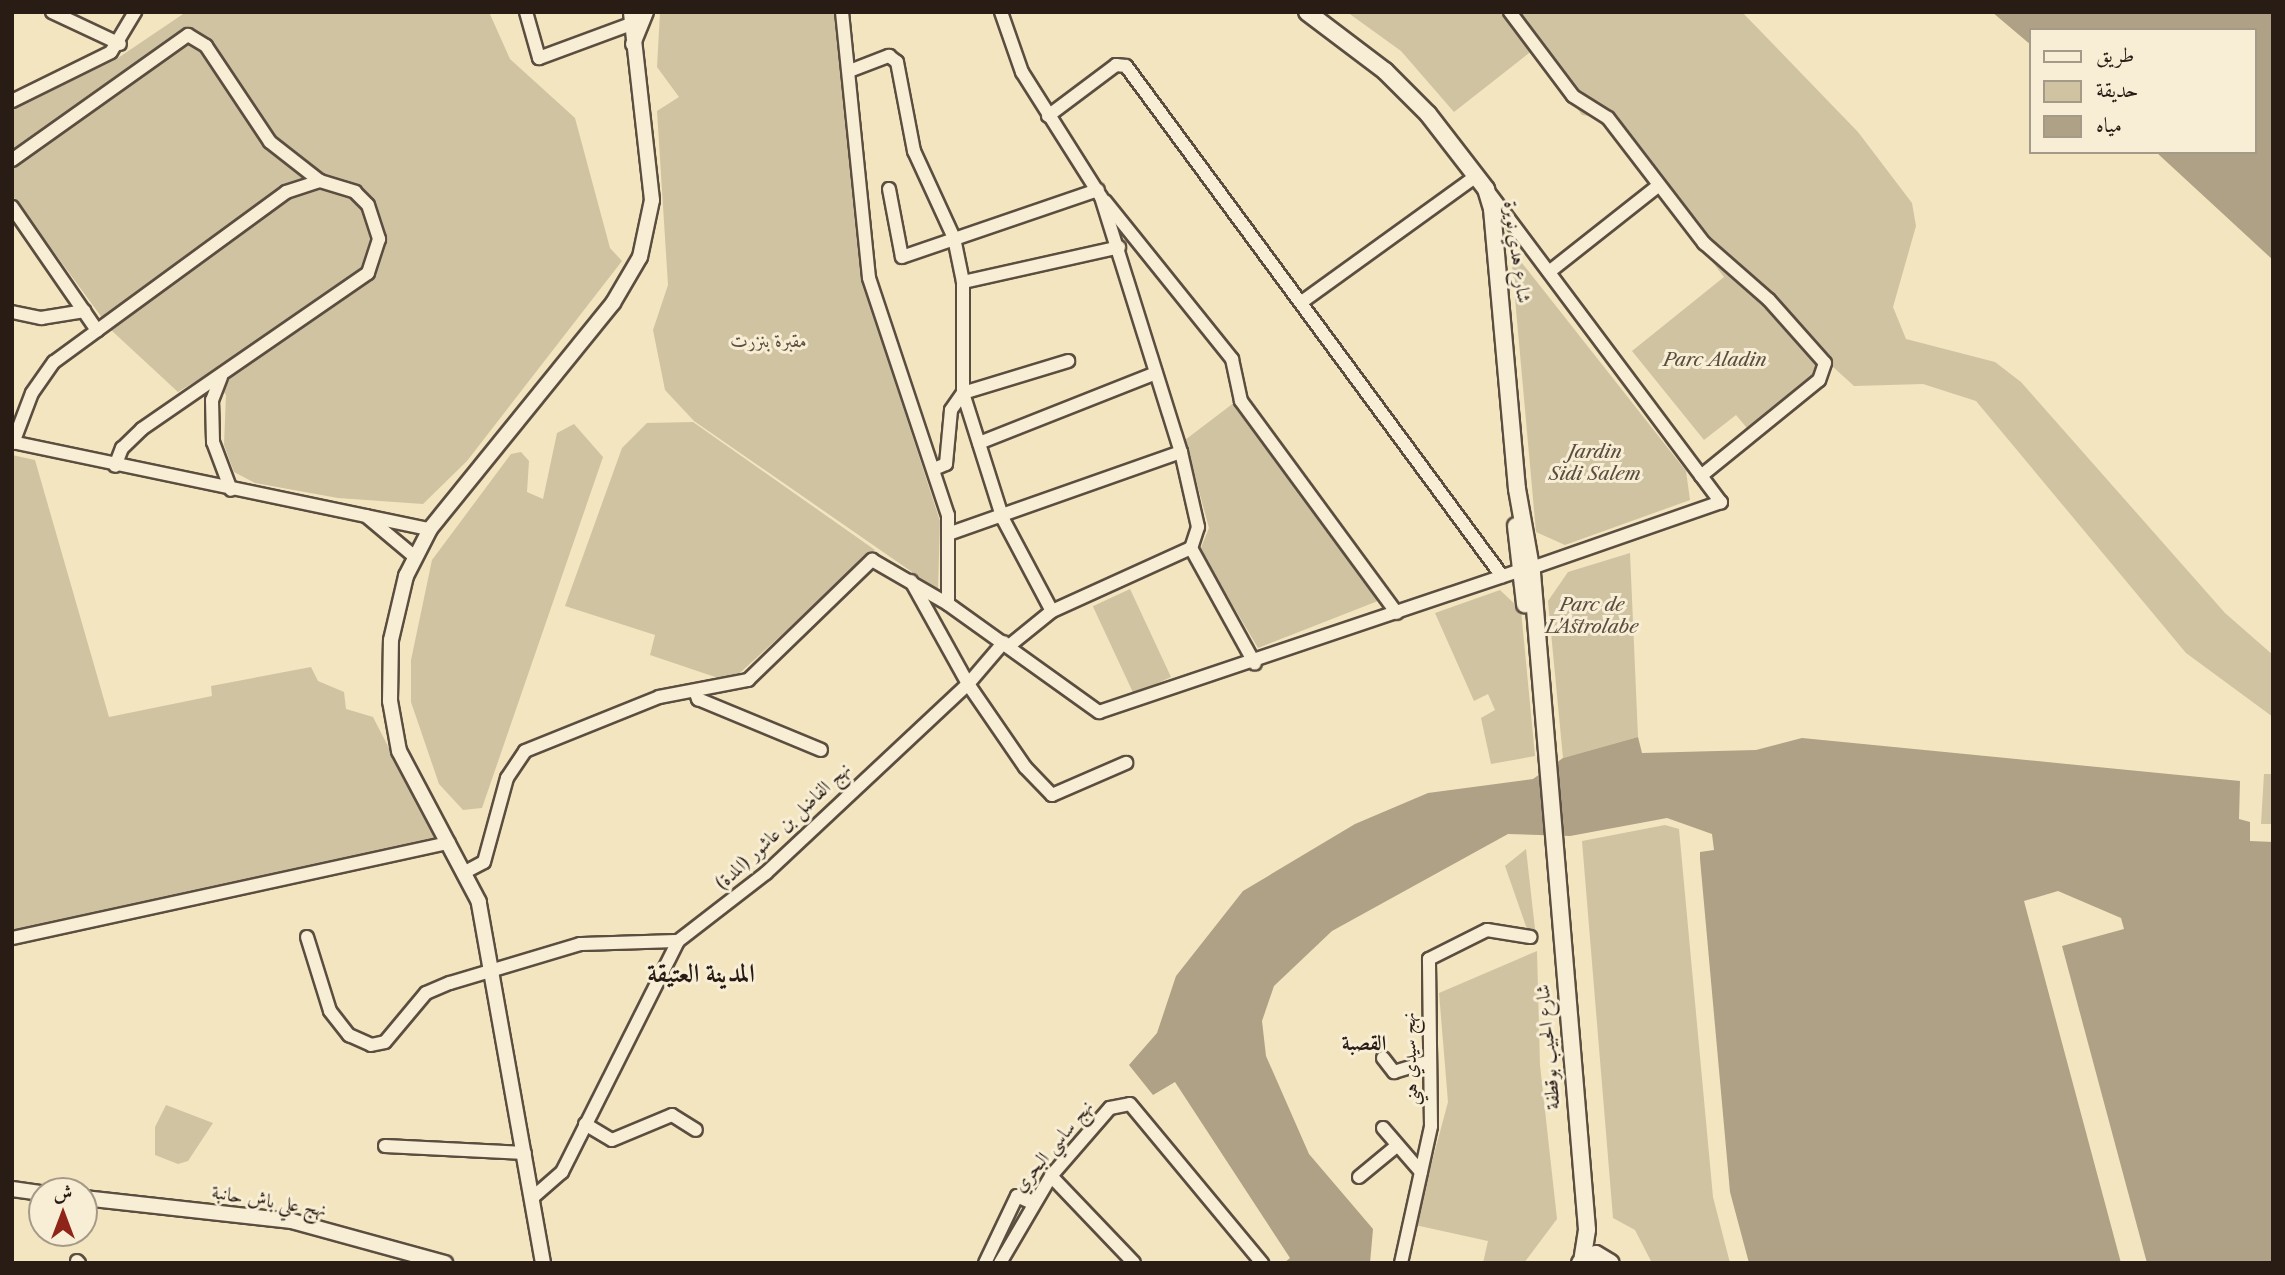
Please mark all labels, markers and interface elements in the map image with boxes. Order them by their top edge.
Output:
legend [2030,28,2257,154]
text: طريق [2096,42,2134,67]
text: حديقة [2096,77,2139,102]
text: مياه [2096,112,2122,137]
street label: شارع هدي نويرة [1499,199,1535,305]
park label: مقبرة بنزرت [731,330,807,352]
park label: Parc Aladin [1663,349,1767,371]
park label: Jardin Sidi Salem [1549,441,1641,485]
park label: Parc de L'Astrolabe [1546,594,1638,638]
street label: نهج الفاضل بن عاشور (المدة) [711,758,855,894]
district label: المدينة العتيقة [647,958,755,990]
street label: شارع الحبيب بوقطفة [1531,983,1565,1111]
street label: نهج سيدي هني [1397,1012,1423,1106]
district label: القصبة [1342,1030,1386,1056]
street label: نهج ساسي البحري [1008,1096,1098,1196]
north arrow [28,1177,98,1247]
text: ش [54,1181,72,1204]
street label: نهج علي باش حانبة [210,1181,328,1221]

